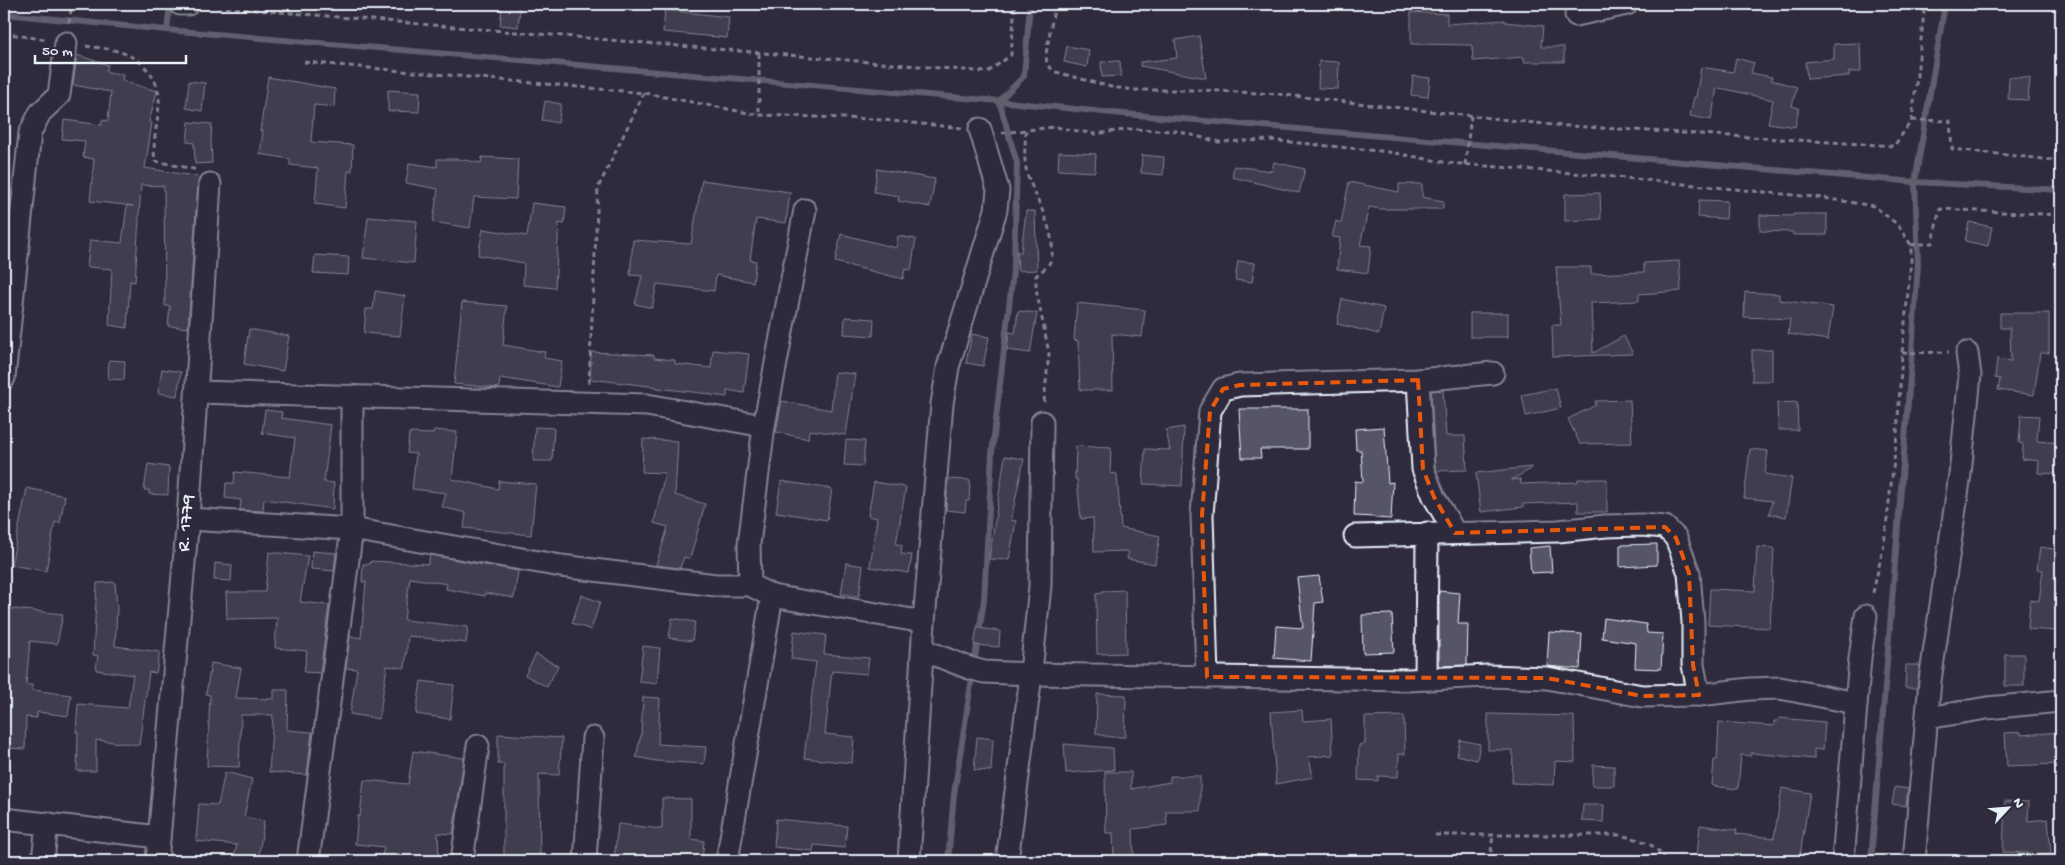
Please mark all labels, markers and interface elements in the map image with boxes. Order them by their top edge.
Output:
scale bar [35,32,186,64]
text: 50 m [42,43,73,61]
street label: R. 1779 [173,493,201,553]
north arrow [1982,782,2032,832]
text: N [2008,796,2027,811]

